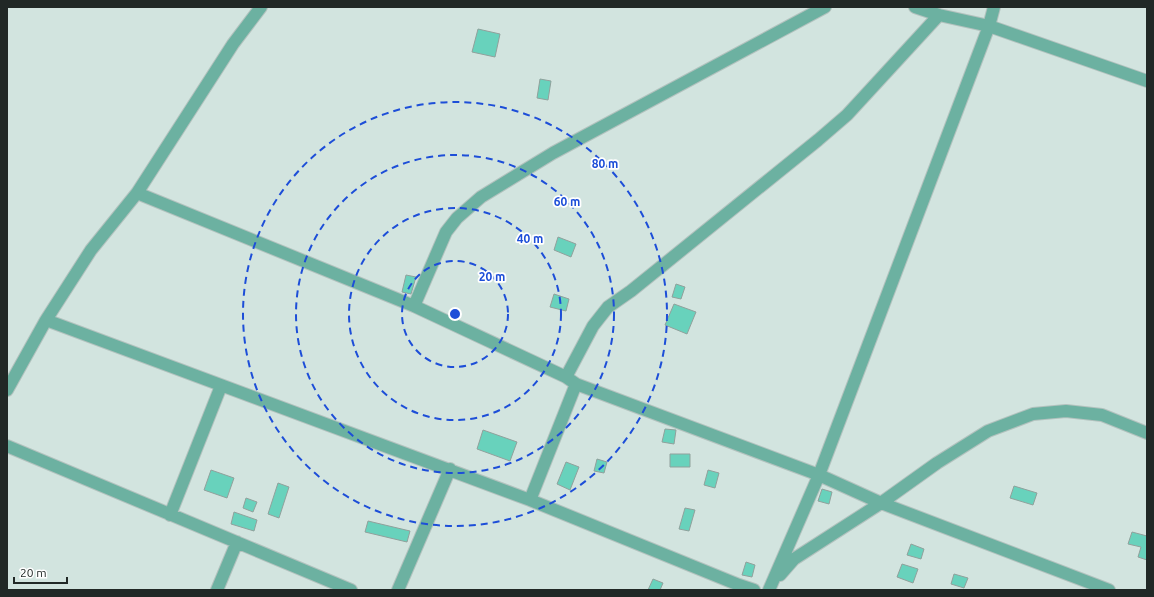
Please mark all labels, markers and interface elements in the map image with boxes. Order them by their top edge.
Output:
text: 80 m [592,157,618,170]
text: 60 m [554,195,580,208]
text: 40 m [517,232,543,245]
text: 20 m [479,270,505,283]
centre of rings [448,307,462,321]
scale bar [14,559,67,585]
text: 20 m [20,566,47,579]

